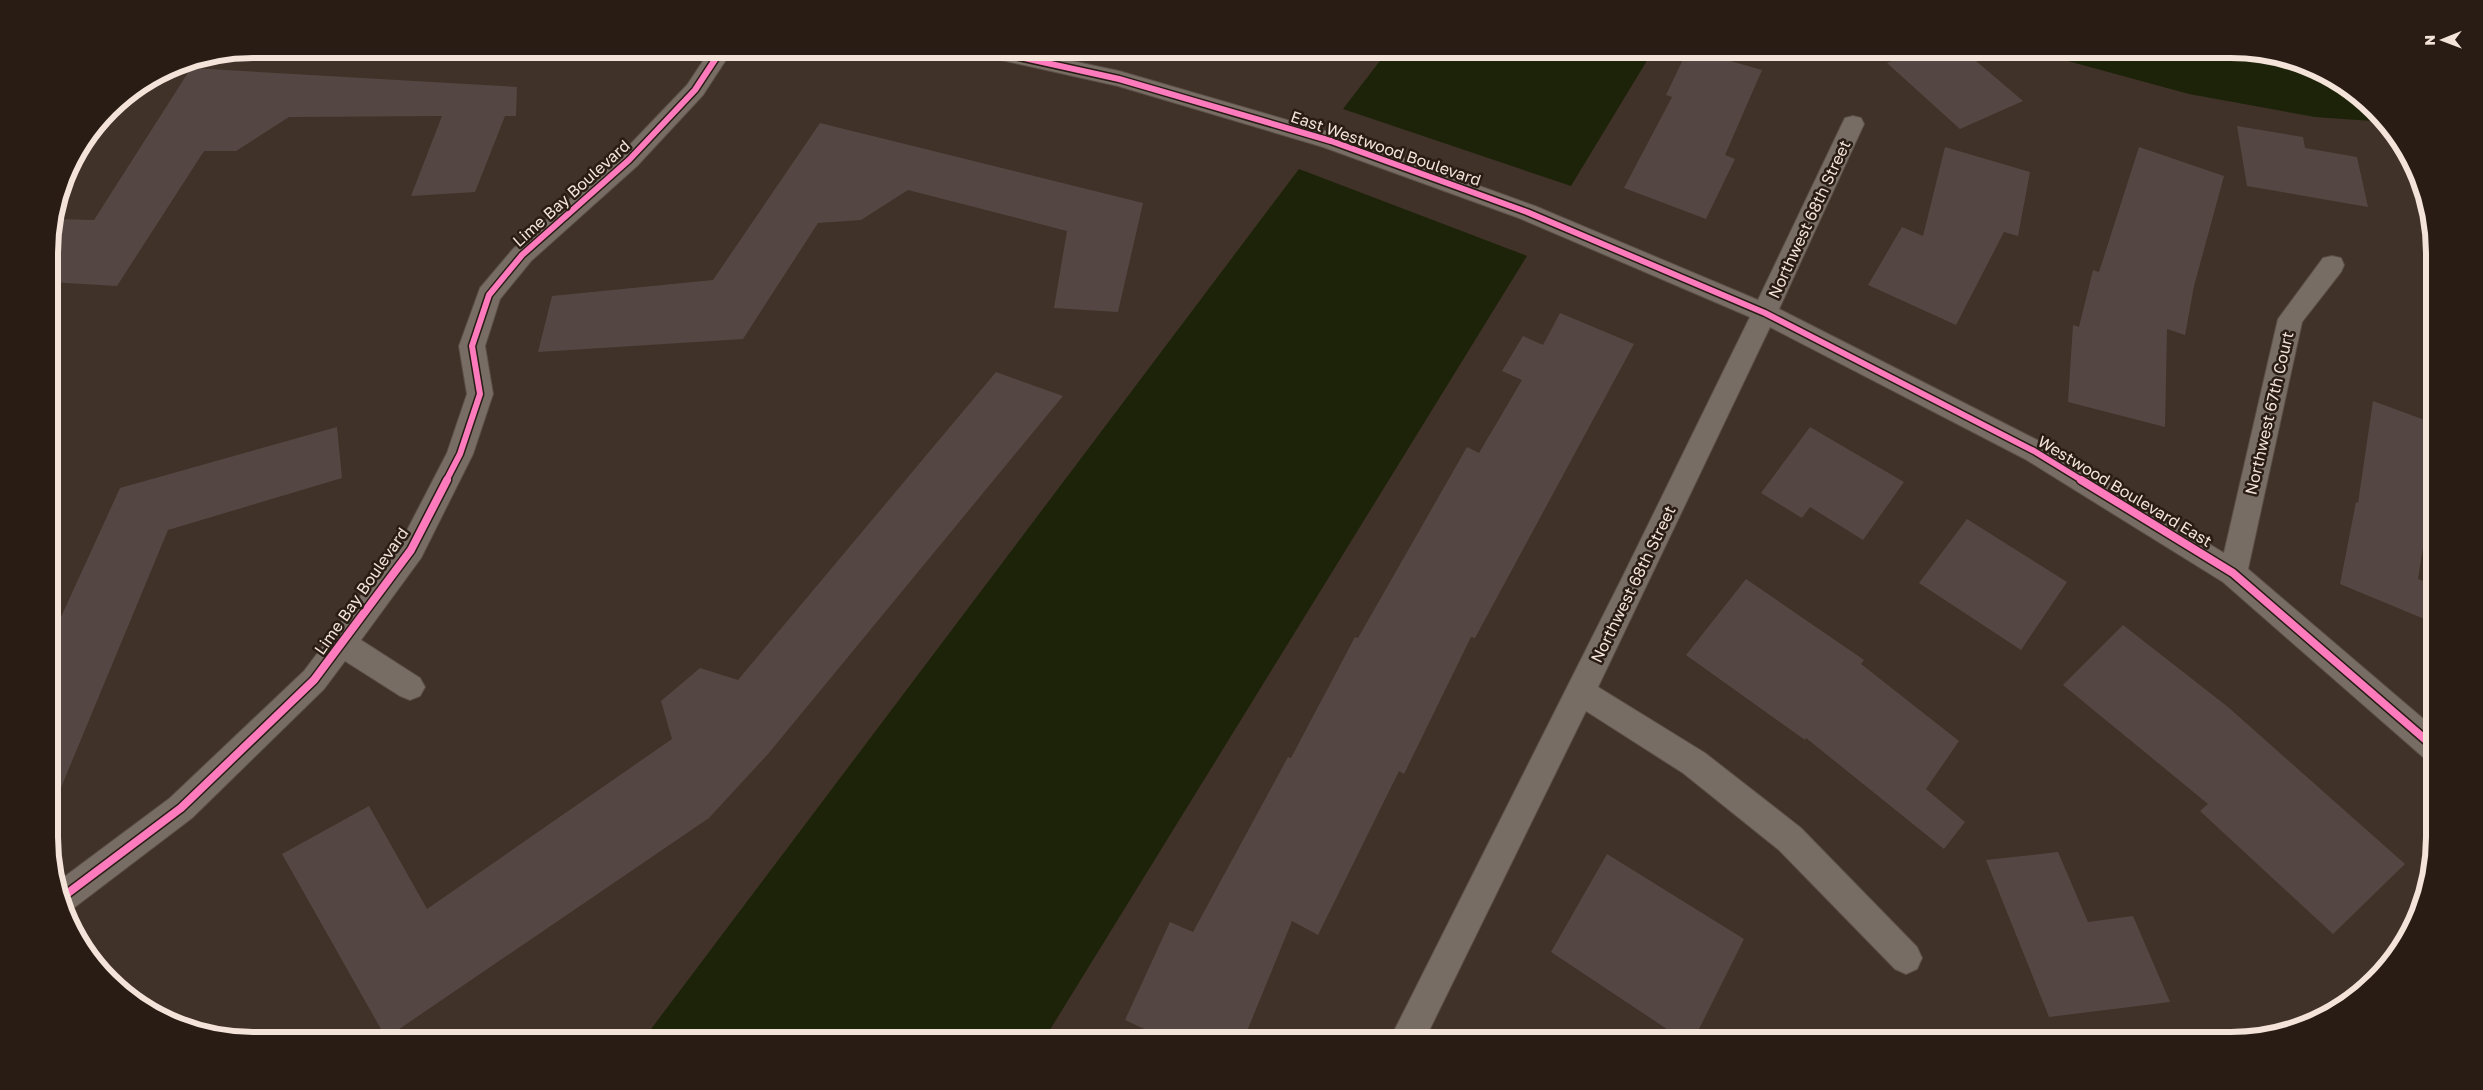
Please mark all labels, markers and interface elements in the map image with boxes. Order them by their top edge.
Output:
north arrow [2418,15,2468,65]
text: N [2421,35,2438,46]
street label: East Westwood Boulevard [1288,106,1484,190]
street label: Lime Bay Boulevard [508,135,634,251]
street label: Northwest 68th Street [1764,137,1854,301]
street label: Northwest 67th Court [2240,329,2298,497]
street label: Westwood Boulevard East [2034,431,2216,551]
street label: Northwest 68th Street [1586,502,1680,666]
street label: Lime Bay Boulevard [310,524,412,658]

